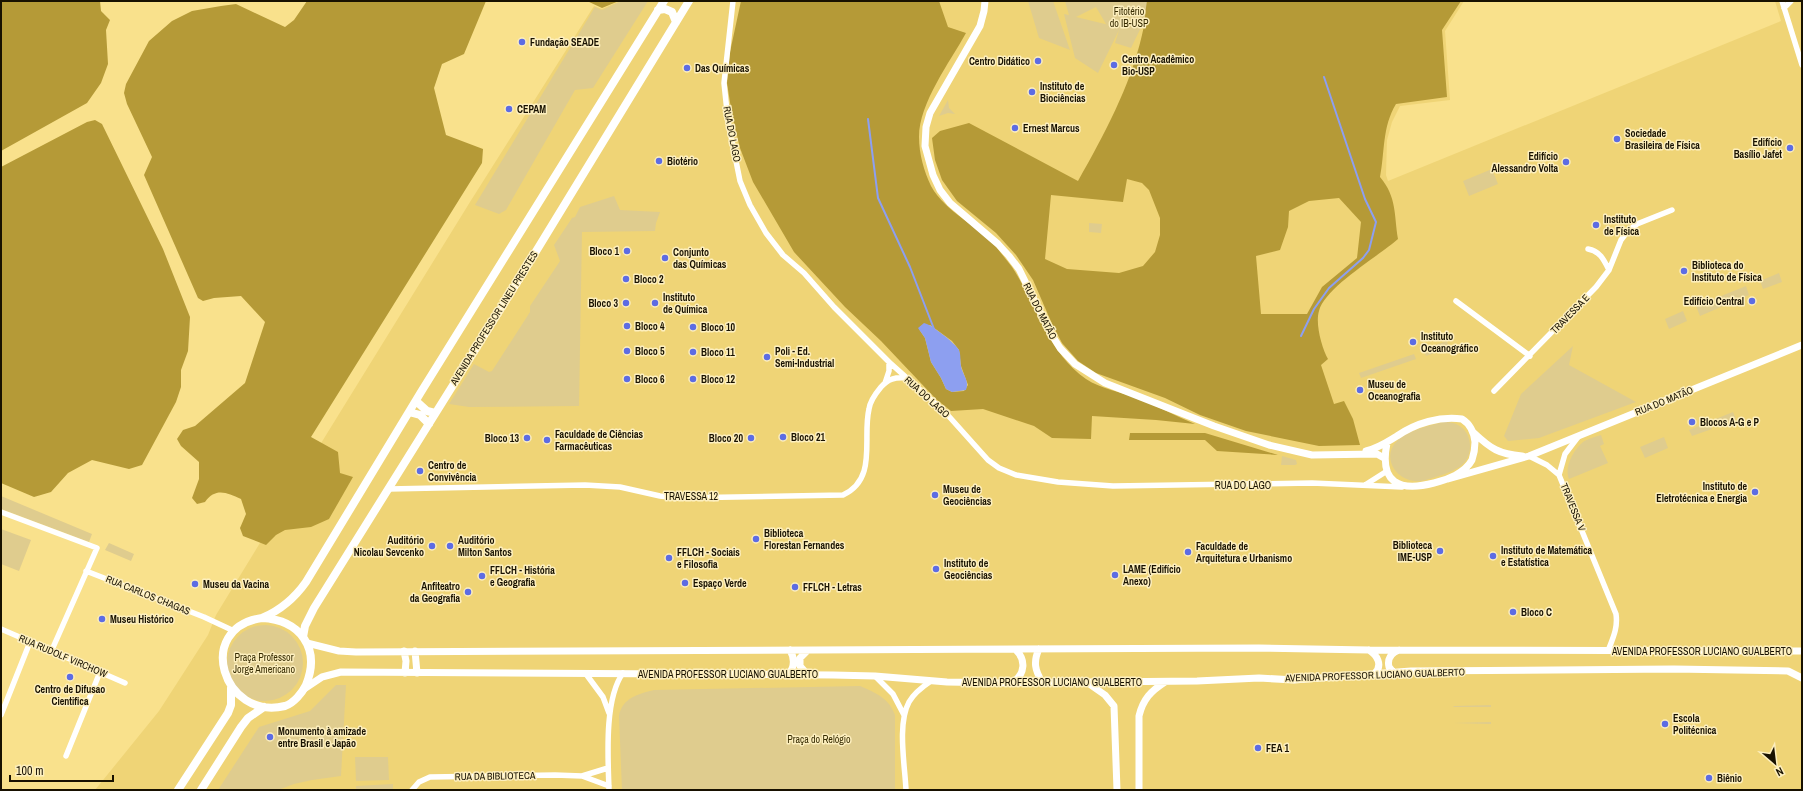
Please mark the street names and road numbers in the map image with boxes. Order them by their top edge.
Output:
street label: RUA DO LAGO [720,105,744,163]
street label: AVENIDA PROFESSOR LINEU PRESTES [447,248,541,388]
street label: RUA DO MATÃO [1020,281,1060,341]
street label: TRAVESSA E [1548,291,1592,337]
street label: RUA DO LAGO [902,373,952,421]
street label: RUA DO MATÃO [1633,383,1695,419]
street label: RUA DO LAGO [1215,479,1271,492]
street label: TRAVESSA V [1558,481,1589,533]
street label: TRAVESSA 12 [664,490,718,503]
street label: RUA CARLOS CHAGAS [104,572,193,618]
street label: RUA RUDOLF VIRCHOW [17,632,109,681]
street label: AVENIDA PROFESSOR LUCIANO GUALBERTO [1611,645,1792,658]
street label: AVENIDA PROFESSOR LUCIANO GUALBERTO [1284,665,1465,685]
street label: AVENIDA PROFESSOR LUCIANO GUALBERTO [637,668,818,681]
street label: AVENIDA PROFESSOR LUCIANO GUALBERTO [961,676,1142,689]
street label: RUA DA BIBLIOTECA [455,769,536,783]

